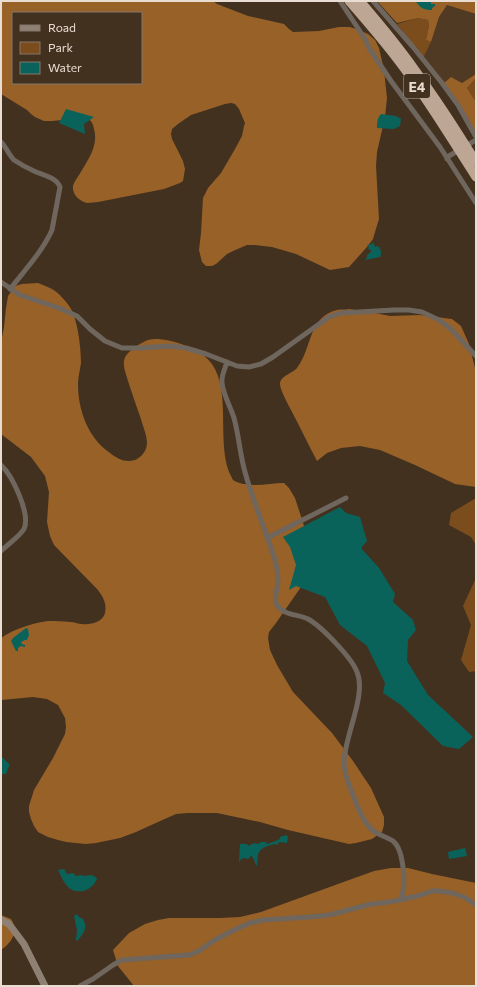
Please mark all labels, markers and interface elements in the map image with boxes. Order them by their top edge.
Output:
legend [12,12,142,84]
text: Road [48,20,76,34]
text: Park [48,40,74,54]
text: Water [48,60,82,74]
road number: E4 [404,74,430,98]

